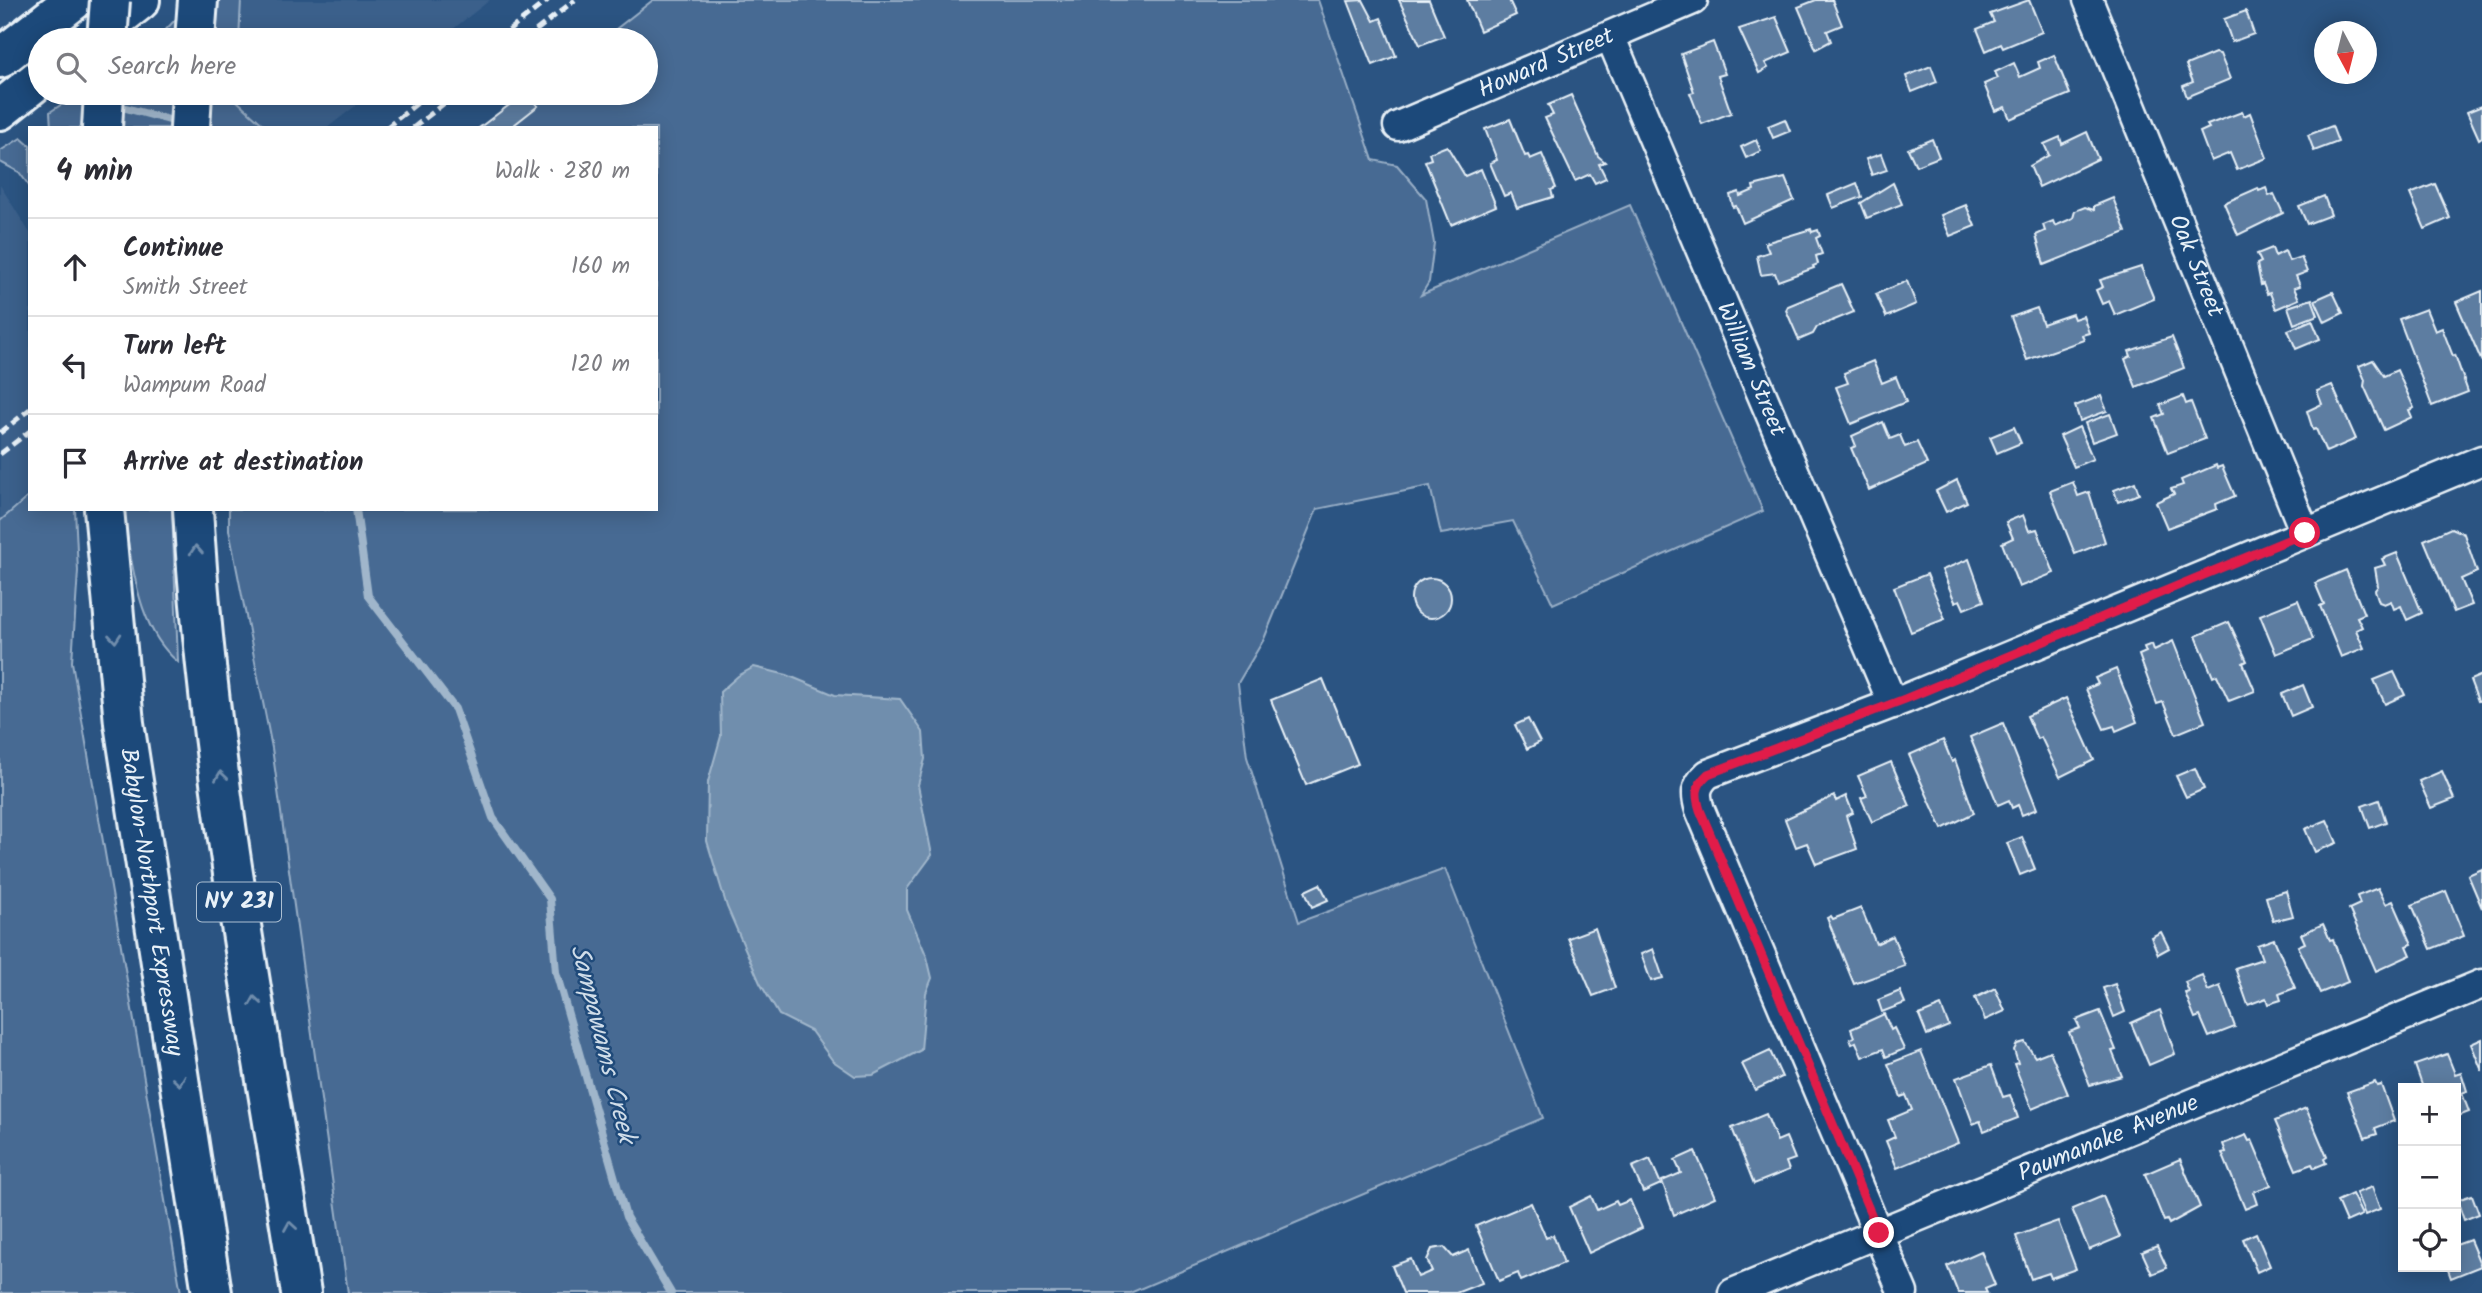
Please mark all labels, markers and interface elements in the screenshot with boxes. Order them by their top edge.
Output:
street label: Howard Street [1472,16,1621,109]
north arrow [2314,21,2377,84]
search box [28,28,658,105]
text: Search here [108,46,236,88]
icon: search [52,48,90,86]
text: 4 min [56,148,133,196]
text: Walk · 280 m [495,154,630,190]
street label: Oak Street [2158,209,2235,324]
text: Continue [123,228,224,270]
icon: ahead [56,248,94,286]
text: 160 m [571,249,630,285]
text: Smith Street [123,270,248,306]
street label: William Street [1705,296,1797,443]
text: Turn left [123,326,226,368]
icon: left [56,346,94,384]
text: 120 m [570,347,630,383]
text: Wampum Road [123,368,266,404]
text: Arrive at destination [123,442,363,484]
icon: arrive [56,444,94,482]
route start [2289,517,2320,548]
one-way arrow [189,544,204,555]
one-way arrow [107,633,122,644]
street label: Babylon-Northport Expressway [109,745,195,1059]
one-way arrow [214,770,229,782]
road number: NY 231 [197,882,281,922]
water label: Sampawams Creek [557,940,648,1151]
one-way arrow [248,995,263,1007]
one-way arrow [171,1075,186,1087]
street label: Paumanake Avenue [2012,1083,2205,1193]
map controls [2398,1083,2461,1272]
button: + [2398,1083,2461,1146]
button: − [2398,1146,2461,1209]
button: locate [2398,1209,2461,1272]
route end [1863,1217,1894,1248]
one-way arrow [283,1220,298,1231]

